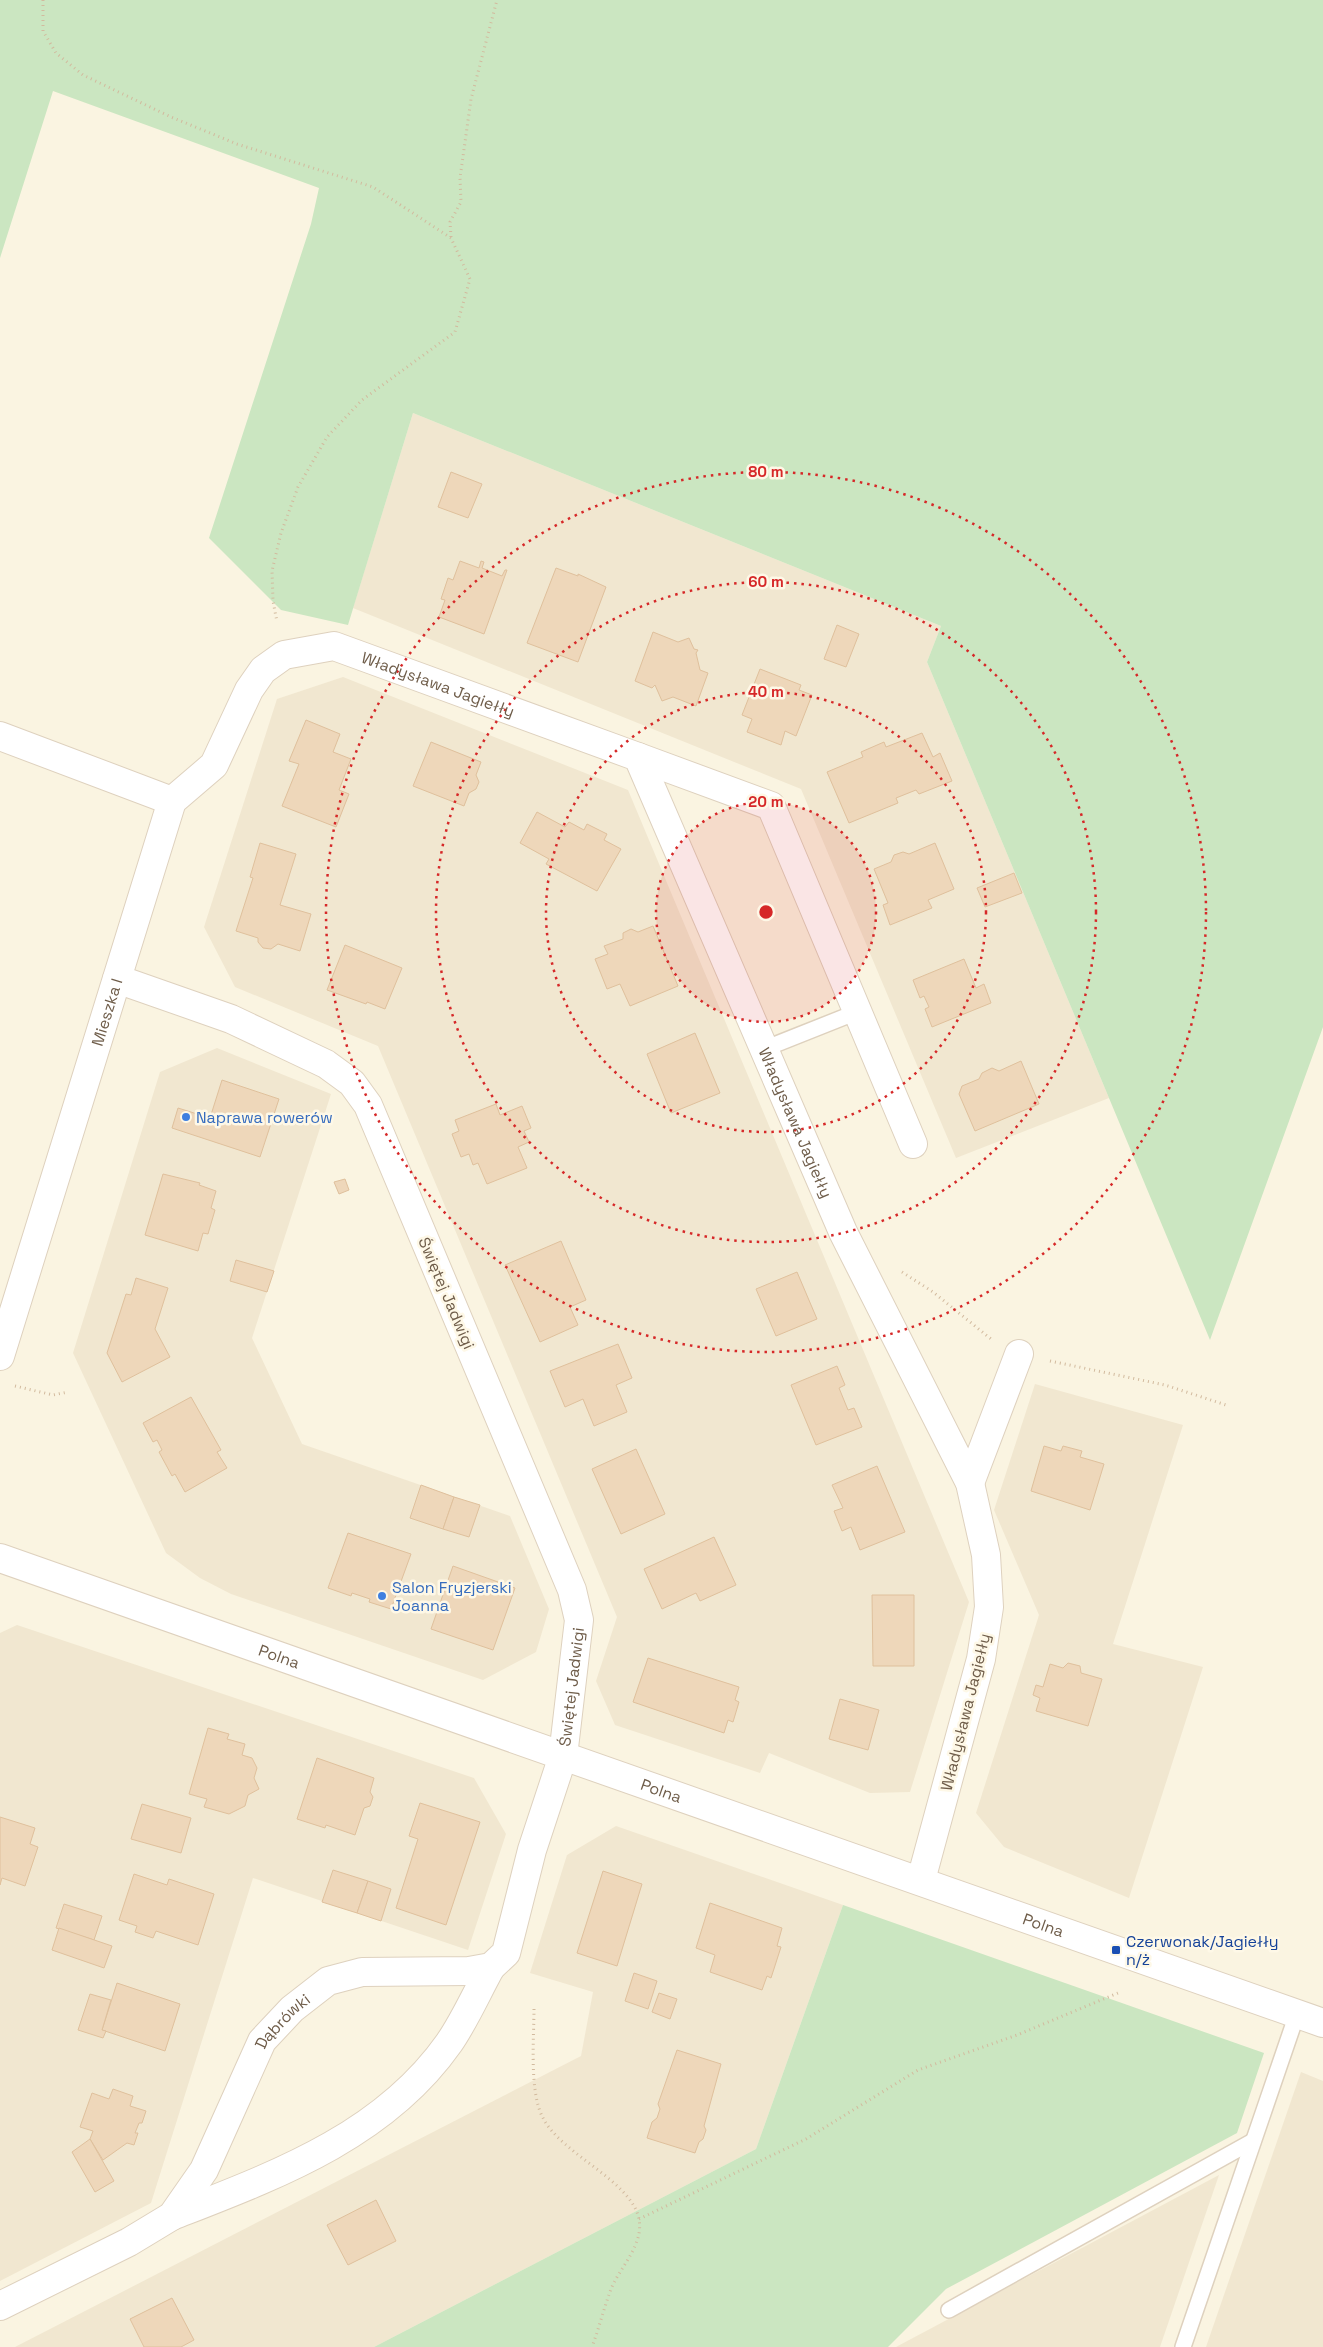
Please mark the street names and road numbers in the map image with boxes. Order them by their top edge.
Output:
street label: Władysława Jagiełły [358,647,517,722]
street label: Mieszka I [87,976,127,1049]
street label: Władysława Jagiełły [754,1044,837,1201]
street label: Świętej Jadwigi [414,1234,480,1352]
street label: Świętej Jadwigi [554,1626,589,1748]
street label: Władysława Jagiełły [936,1631,995,1793]
street label: Polna [256,1640,302,1674]
street label: Polna [638,1774,685,1808]
street label: Polna [1020,1908,1067,1942]
street label: Dąbrówki [250,1989,314,2052]

